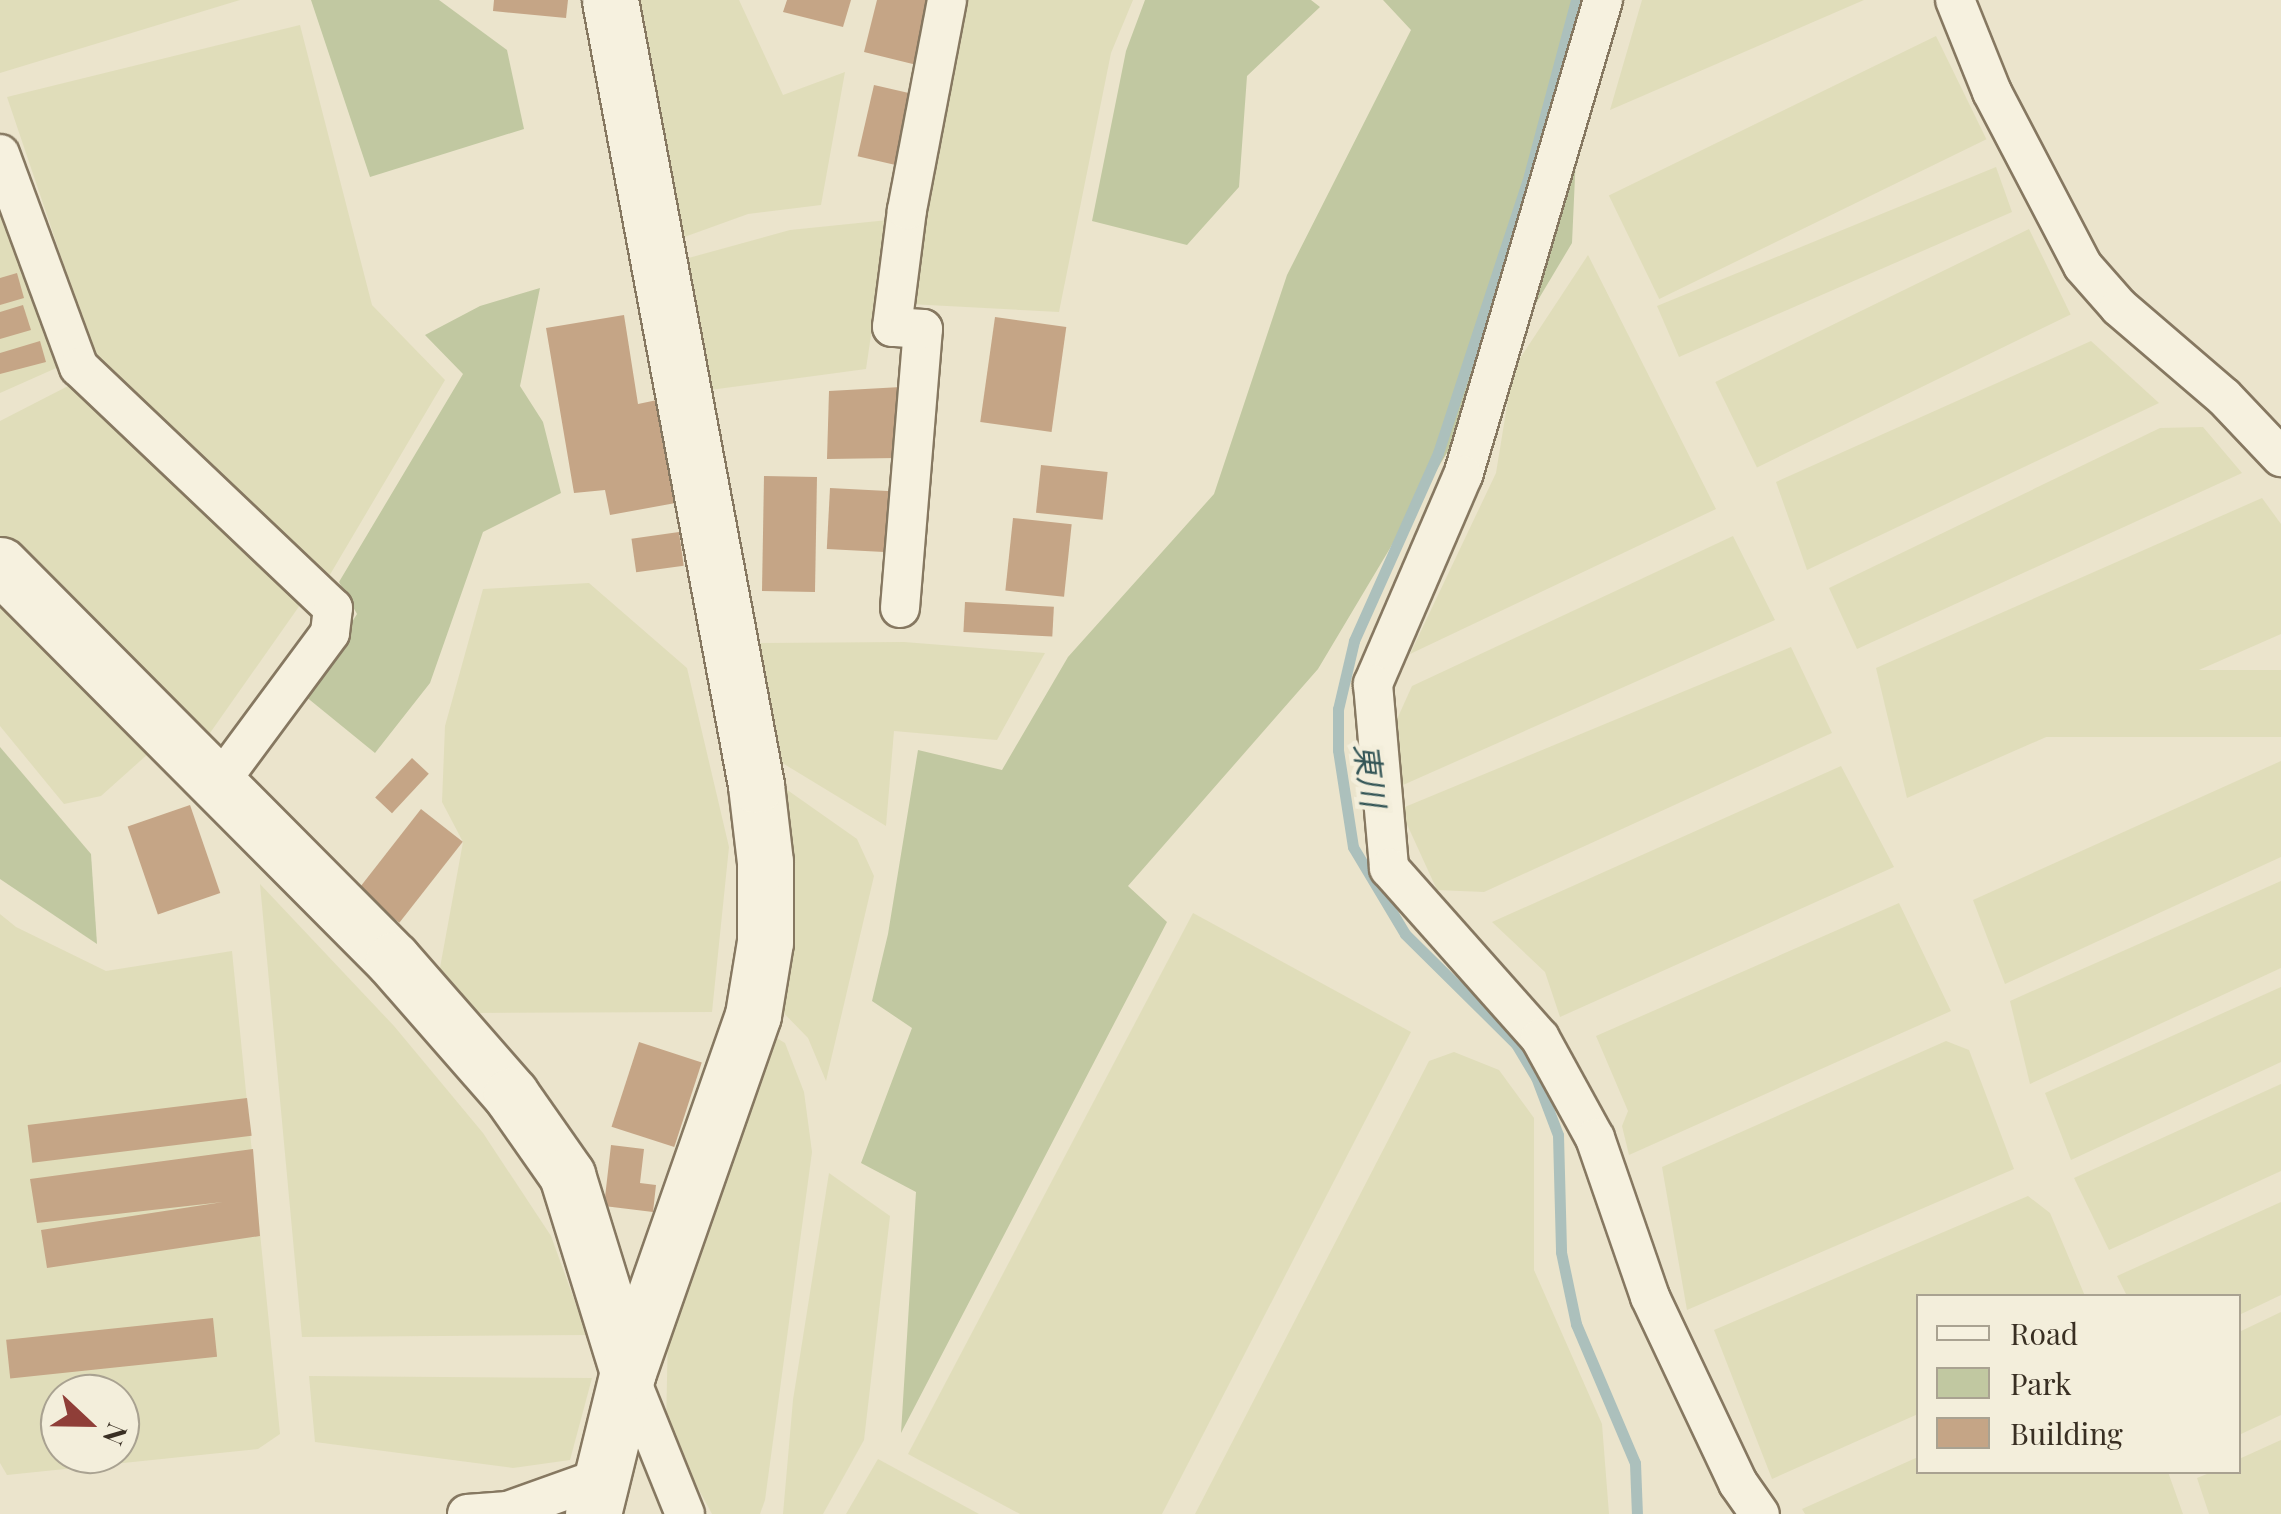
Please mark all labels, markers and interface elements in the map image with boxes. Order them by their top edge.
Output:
water label: 東川 [1348,741,1394,809]
legend [1916,1294,2241,1474]
text: Road [2010,1313,2078,1353]
text: Park [2010,1363,2072,1403]
north arrow [40,1374,140,1474]
text: Building [2010,1413,2123,1453]
text: N [95,1418,137,1451]

